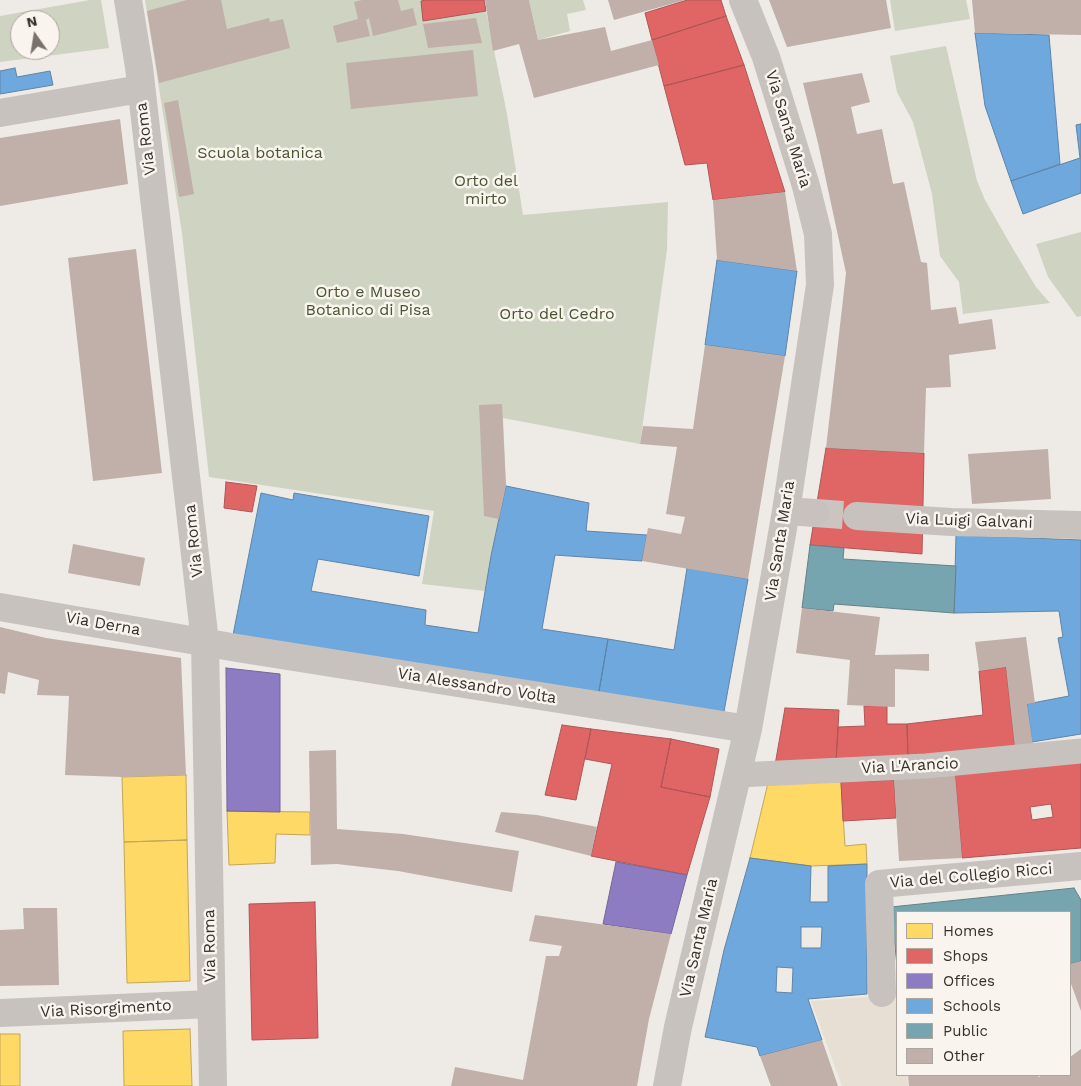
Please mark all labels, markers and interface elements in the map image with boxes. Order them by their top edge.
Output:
north arrow [10,10,60,60]
text: N [25,12,39,30]
street label: Via Santa Maria [761,68,815,190]
street label: Via Roma [132,101,160,177]
park label: Scuola botanica [197,143,323,163]
park label: Orto del mirto [454,171,518,209]
park label: Orto e Museo Botanico di Pisa [305,282,431,320]
park label: Orto del Cedro [499,304,615,324]
street label: Via Santa Maria [761,479,799,603]
street label: Via Roma [181,503,207,579]
street label: Via Luigi Galvani [905,509,1033,533]
street label: Via Derna [64,608,142,640]
street label: Via Alessandro Volta [396,664,558,708]
street label: Via L'Arancio [861,754,959,778]
street label: Via del Collegio Ricci [889,859,1053,893]
street label: Via Santa Maria [676,877,722,999]
street label: Via Roma [200,909,220,983]
legend [896,911,1071,1076]
text: Homes [943,922,994,940]
text: Shops [943,947,988,965]
text: Offices [943,972,995,990]
street label: Via Risorgimento [40,996,172,1022]
text: Schools [943,997,1001,1015]
text: Public [943,1022,988,1040]
text: Other [943,1047,985,1065]

